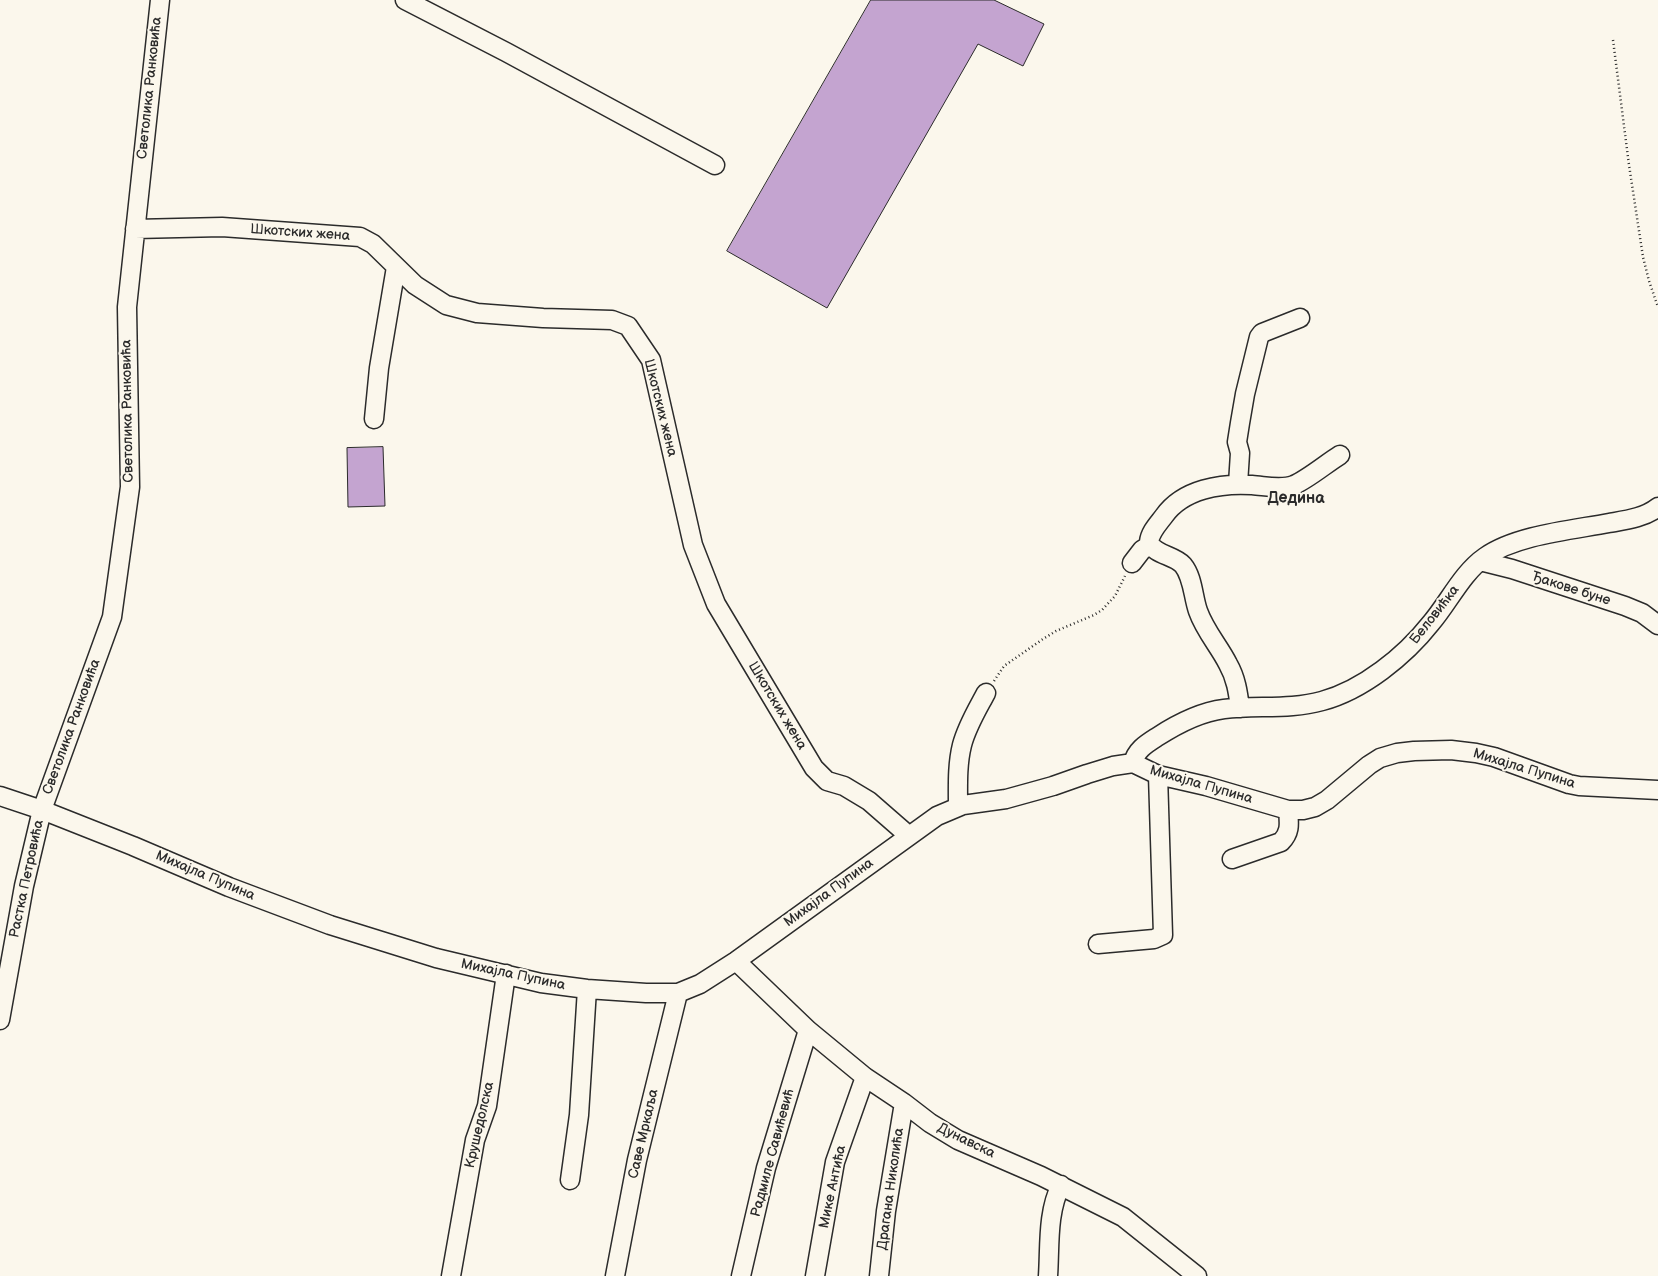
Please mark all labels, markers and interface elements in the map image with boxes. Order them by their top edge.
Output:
street label: Светолика Ранковића [134,16,166,160]
street label: Шкотских жена [250,221,350,245]
street label: Светолика Ранковића [118,339,138,483]
street label: Шкотских жена [640,357,680,459]
district label: Дедина [1267,489,1325,509]
street label: Ђакове буне [1529,568,1613,610]
street label: Беловићка [1407,582,1463,648]
street label: Светолика Ранковића [40,657,104,797]
street label: Шкотских жена [744,659,810,753]
street label: Михајла Пупина [1471,745,1577,793]
street label: Михајла Пупина [1148,762,1254,808]
street label: Растка Петровића [6,818,48,940]
street label: Михајла Пупина [153,848,257,904]
street label: Михајла Пупина [781,855,877,931]
street label: Михајла Пупина [459,956,567,994]
street label: Крушедолска [462,1080,498,1170]
street label: Радмиле Савићевић [748,1087,798,1219]
street label: Саве Мркаља [626,1088,662,1180]
street label: Дунавска [934,1120,998,1162]
street label: Драгана Николића [874,1127,908,1251]
street label: Мике Антића [816,1144,850,1230]

